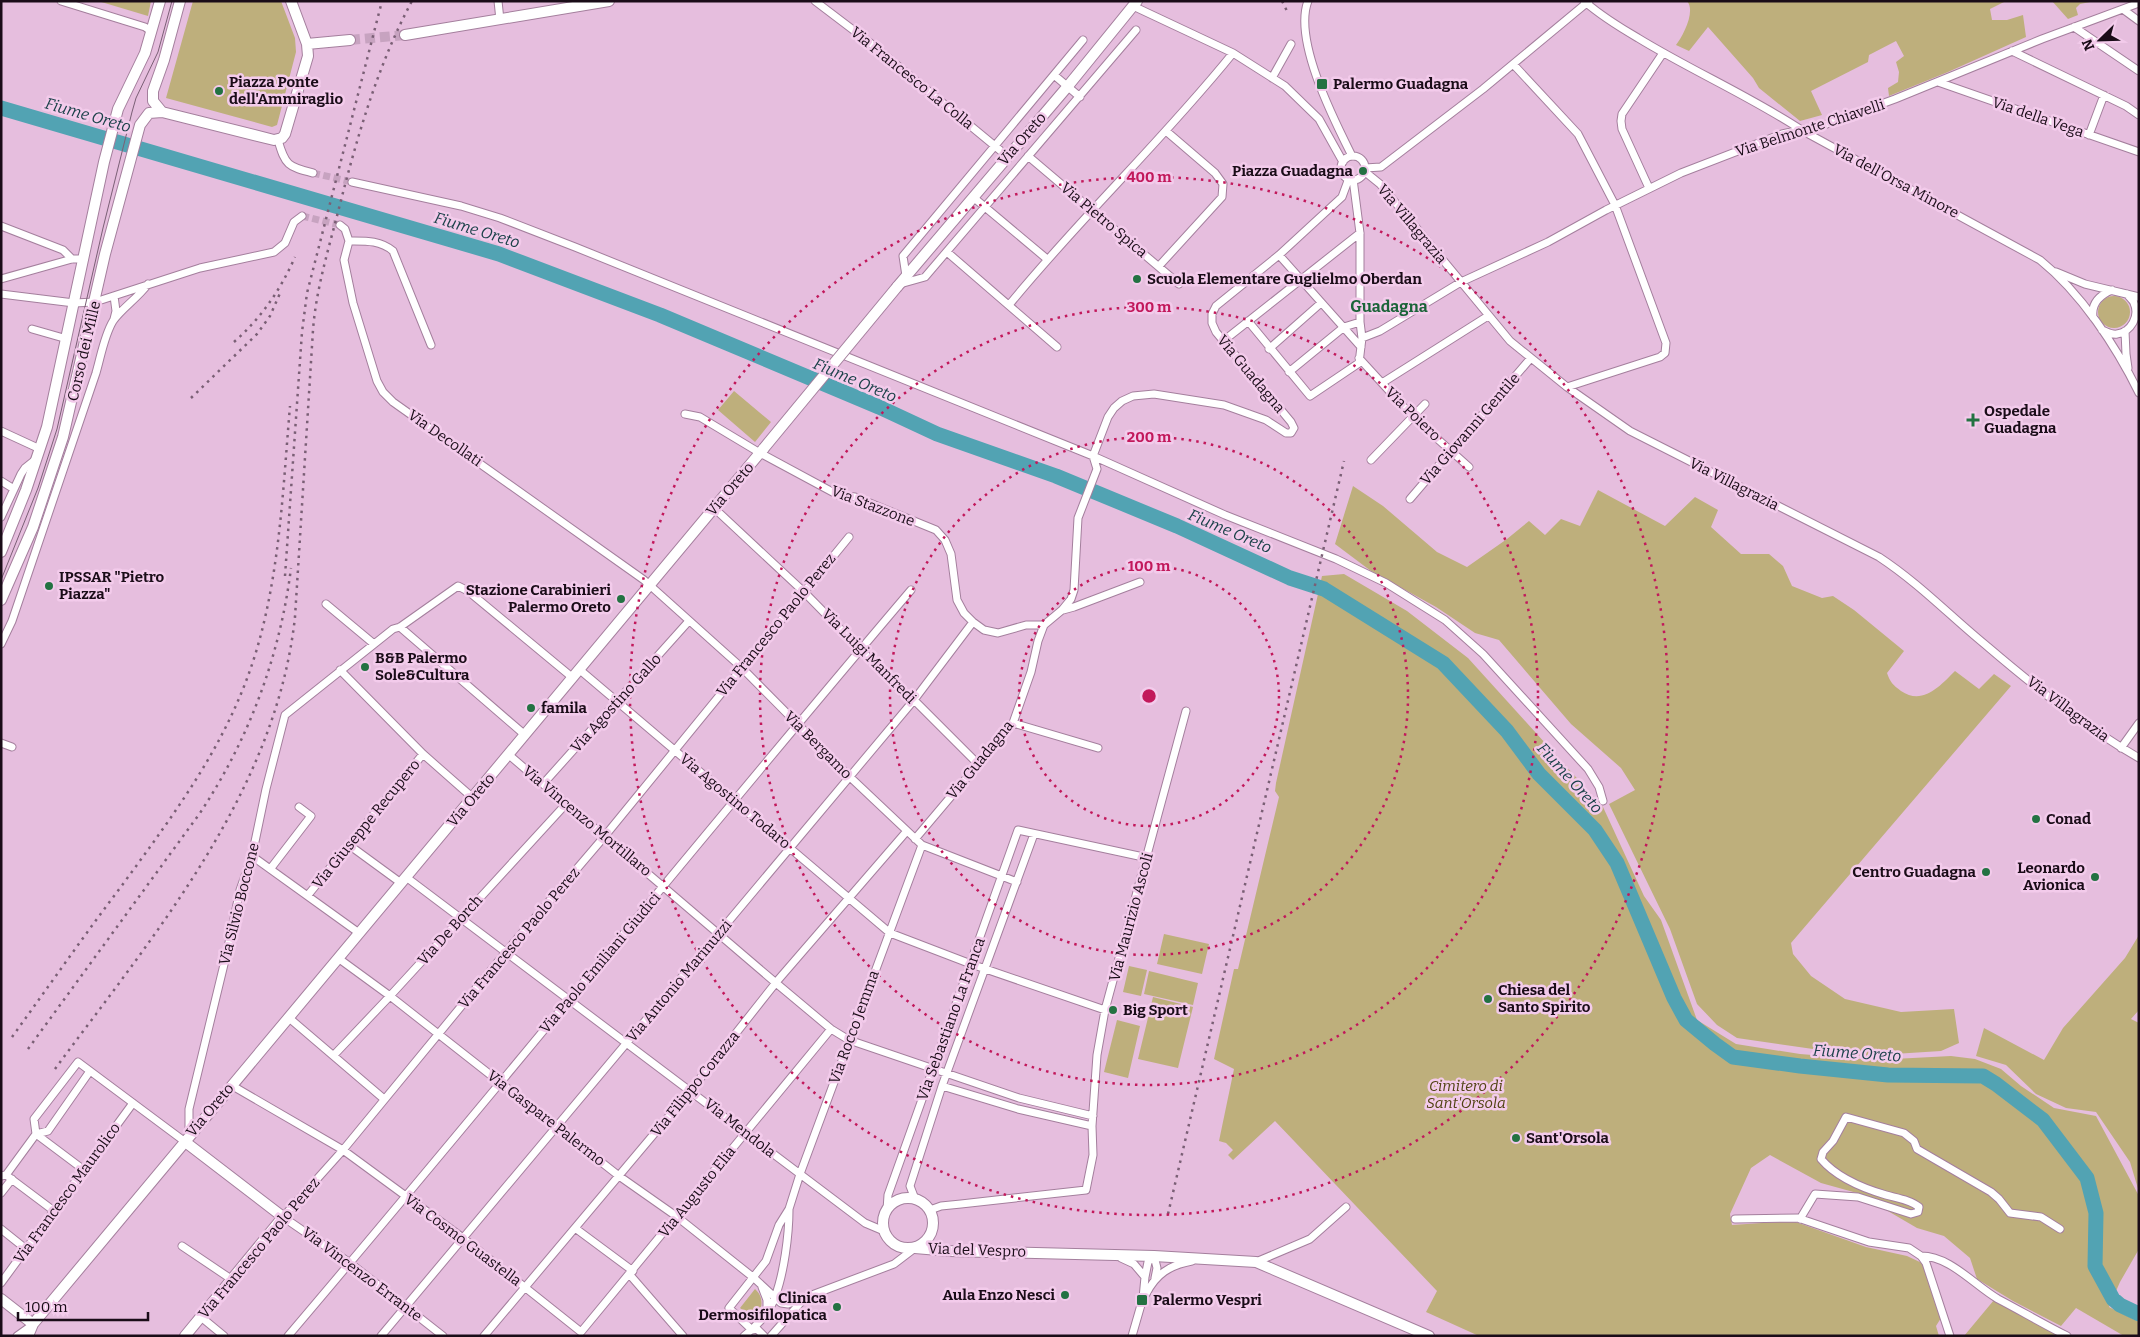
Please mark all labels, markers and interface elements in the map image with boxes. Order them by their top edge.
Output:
north arrow [2075,15,2125,65]
street label: Via Francesco La Colla [847,23,977,133]
text: N [2078,36,2098,53]
place label: Piazza Ponte dell'Ammiraglio [229,73,343,108]
place label: Palermo Guadagna [1333,75,1469,93]
marker: Palermo Guadagna [1315,77,1329,91]
marker: Piazza Ponte dell'Ammiraglio [213,85,225,97]
street label: Via della Vega [1990,93,2086,141]
water label: Fiume Oreto [43,94,133,136]
street label: Via Belmonte Chiavelli [1733,95,1887,161]
street label: Via Oreto [994,109,1050,169]
street label: Via dell'Orsa Minore [1830,140,1962,222]
place label: Piazza Guadagna [1232,162,1354,180]
marker: Piazza Guadagna [1357,165,1369,177]
text: 400 m [1126,168,1172,186]
street label: Via Pietro Spica [1057,179,1151,261]
street label: Via Villagrazia [1374,181,1450,267]
water label: Fiume Oreto [432,208,522,252]
place label: Scuola Elementare Guglielmo Oberdan [1147,270,1422,288]
marker: Scuola Elementare Guglielmo Oberdan [1131,273,1143,285]
district label: Guadagna [1350,297,1428,316]
text: 300 m [1127,298,1172,316]
street label: Corso dei Mille [64,299,104,403]
street label: Via Guadagna [1213,331,1289,417]
water label: Fiume Oreto [810,354,900,406]
street label: Via Giovanni Gentile [1416,369,1524,489]
street label: Via Poiero [1382,383,1444,445]
place label: Ospedale Guadagna [1984,402,2057,437]
street label: Via Decollati [404,406,486,471]
marker: Ospedale Guadagna [1966,413,1980,427]
text: 200 m [1127,428,1172,446]
street label: Via Villagrazia [1686,454,1782,514]
street label: Via Oreto [702,459,758,519]
street label: Via Stazzone [829,482,917,530]
water label: Fiume Oreto [1185,505,1275,557]
street label: Via Francesco Paolo Perez [713,550,839,700]
text: 100 m [1128,557,1171,575]
place label: IPSSAR "Pietro Piazza" [59,568,165,603]
marker: IPSSAR "Pietro Piazza" [43,580,55,592]
place label: Stazione Carabinieri Palermo Oreto [466,581,611,616]
marker: Stazione Carabinieri Palermo Oreto [615,593,627,605]
street label: Via Luigi Manfredi [818,605,921,708]
place label: B&B Palermo Sole&Cultura [375,649,470,684]
street label: Via Agostino Gallo [567,650,665,756]
marker: B&B Palermo Sole&Cultura [359,661,371,673]
street label: Via Villagrazia [2023,672,2113,746]
centre of rings [1140,687,1158,705]
place label: famila [541,699,588,717]
marker: famila [525,702,537,714]
street label: Via Bergamo [780,707,856,783]
street label: Via Guadagna [943,717,1017,803]
water label: Fiume Oreto [1533,739,1607,817]
street label: Via Agostino Todaro [676,749,794,853]
street label: Via Giuseppe Recupero [308,756,424,892]
street label: Via Vincenzo Mortillaro [519,762,655,880]
street label: Via Oreto [443,770,499,830]
place label: Conad [2046,810,2091,828]
marker: Conad [2030,813,2042,825]
street label: Via Silvio Boccone [215,841,263,967]
street label: Via Maurizio Ascoli [1105,850,1157,983]
place label: Leonardo Avionica [2017,859,2086,894]
place label: Centro Guadagna [1852,863,1977,881]
street label: Via Francesco Paolo Perez [455,864,583,1012]
marker: Centro Guadagna [1980,866,1992,878]
marker: Leonardo Avionica [2089,871,2101,883]
street label: Via Paolo Emiliani Giudici [536,888,665,1037]
street label: Via De Borch [414,891,487,969]
street label: Via Antonio Marinuzzi [623,916,736,1046]
street label: Via Sebastiano La Franca [913,935,989,1103]
street label: Via Rocco Jemma [825,968,883,1086]
place label: Chiesa del Santo Spirito [1498,981,1591,1016]
marker: Chiesa del Santo Spirito [1482,993,1494,1005]
place label: Big Sport [1123,1001,1188,1019]
marker: Big Sport [1107,1004,1119,1016]
street label: Via Filippo Corazza [647,1027,743,1141]
water label: Fiume Oreto [1812,1040,1902,1066]
street label: Via Gaspare Palermo [483,1066,609,1170]
park label: Cimitero di Sant'Orsola [1426,1077,1506,1112]
street label: Via Oreto [182,1080,238,1140]
street label: Via Mendola [701,1094,779,1162]
street label: Via Francesco Maurolico [10,1119,124,1267]
place label: Sant'Orsola [1526,1129,1610,1147]
marker: Sant'Orsola [1510,1132,1522,1144]
street label: Via Augusto Elia [655,1143,739,1241]
street label: Via Francesco Paolo Perez [195,1174,323,1322]
street label: Via Cosmo Guastella [401,1190,525,1290]
street label: Via Vincenzo Errante [298,1223,426,1325]
street label: Via del Vespro [928,1239,1026,1261]
place label: Aula Enzo Nesci [943,1286,1055,1304]
place label: Clinica Dermosifilopatica [698,1289,828,1324]
marker: Aula Enzo Nesci [1059,1289,1071,1301]
scale bar [18,1290,148,1322]
place label: Palermo Vespri [1153,1291,1262,1309]
marker: Palermo Vespri [1135,1293,1149,1307]
text: 100 m [25,1298,68,1316]
marker: Clinica Dermosifilopatica [831,1301,843,1313]

